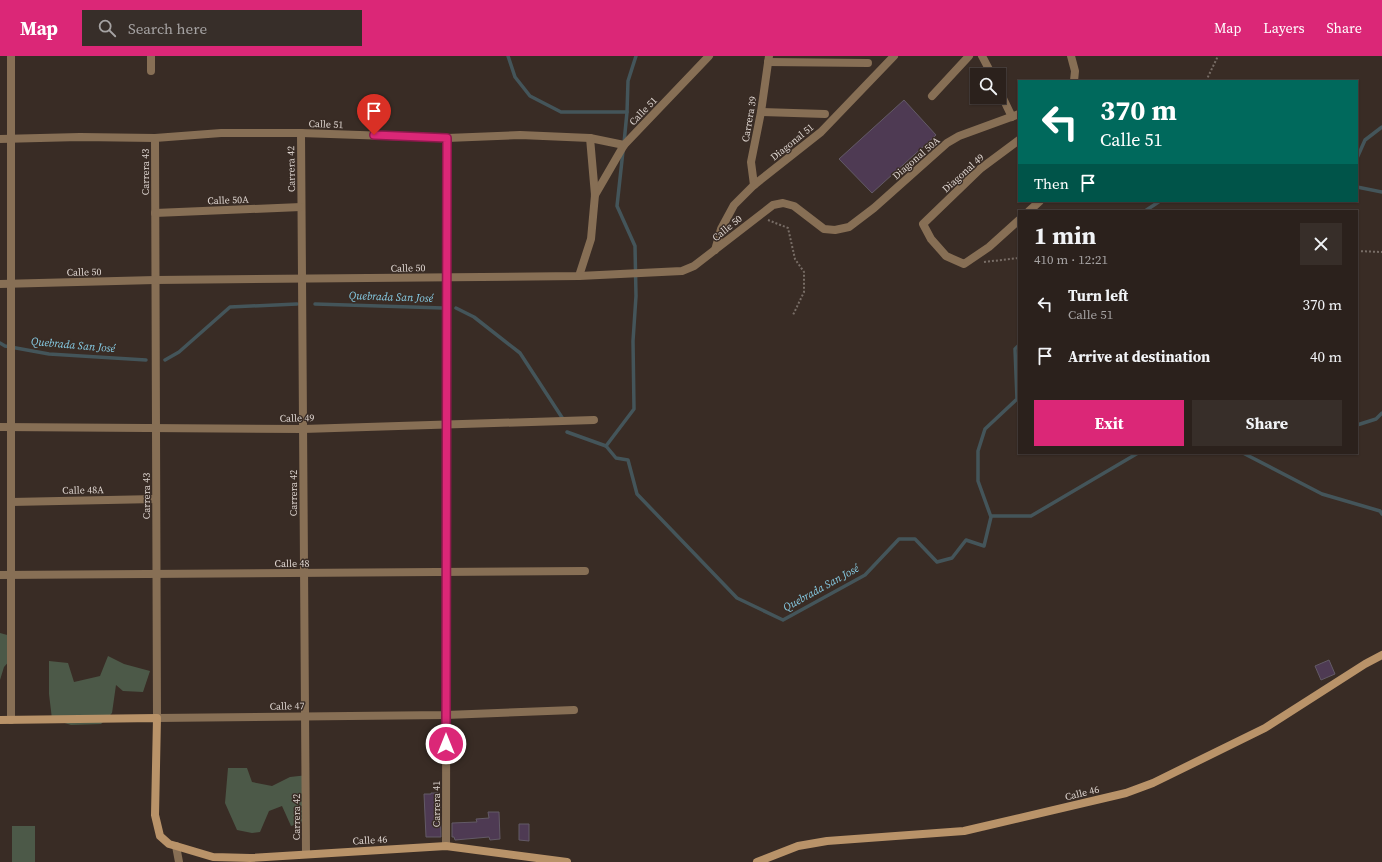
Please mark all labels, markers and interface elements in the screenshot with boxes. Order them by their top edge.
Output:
search box [82,10,362,46]
text: Map [20,15,58,41]
icon: search [96,17,118,39]
text: Search here [128,18,207,39]
text: Map [1214,18,1241,38]
text: Layers [1263,18,1305,38]
text: Share [1327,18,1362,38]
map controls [970,68,1006,104]
button: search [970,68,1006,104]
text: 370 m [1100,91,1177,129]
pin [357,94,391,135]
street label: Calle 51 [626,94,660,128]
street label: Carrera 39 [739,95,759,143]
icon: left [1034,96,1086,148]
icon: arrive [363,100,385,122]
street label: Calle 51 [308,117,344,131]
street label: Diagonal 51 [768,121,816,163]
text: Calle 51 [1100,127,1163,152]
street label: Diagonal 50A [890,134,943,182]
street label: Carrera 42 [284,146,298,192]
street label: Carrera 43 [139,149,152,195]
street label: Diagonal 49 [939,151,987,195]
icon: arrive [1077,172,1099,194]
text: Then [1034,173,1069,194]
street label: Calle 50A [207,193,249,207]
street label: Calle 50 [709,212,745,244]
text: 1 min [1034,219,1096,252]
button: close [1300,223,1342,265]
text: 410 m · 12:21 [1034,251,1108,268]
street label: Calle 50 [390,261,426,275]
street label: Calle 50 [66,265,102,279]
text: Turn left [1068,285,1128,306]
water label: Quebrada San José [349,288,435,306]
icon: left [1034,293,1056,315]
text: 370 m [1302,294,1342,315]
text: Calle 51 [1068,306,1113,323]
water label: Quebrada San José [30,334,117,356]
icon: arrive [1034,345,1056,367]
text: Arrive at destination [1068,346,1210,367]
text: 40 m [1310,346,1342,367]
button: Exit [1034,400,1184,446]
button: Share [1192,400,1342,446]
street label: Calle 49 [279,411,315,425]
street label: Carrera 42 [287,470,300,516]
street label: Carrera 43 [140,473,153,519]
street label: Calle 48A [62,483,104,497]
street label: Calle 48 [275,557,309,570]
water label: Quebrada San José [781,560,863,615]
street label: Calle 47 [269,699,305,713]
position arrow [425,723,467,765]
street label: Carrera 41 [430,781,443,827]
street label: Calle 46 [1064,782,1100,804]
street label: Carrera 42 [290,794,303,840]
street label: Calle 46 [352,833,388,847]

